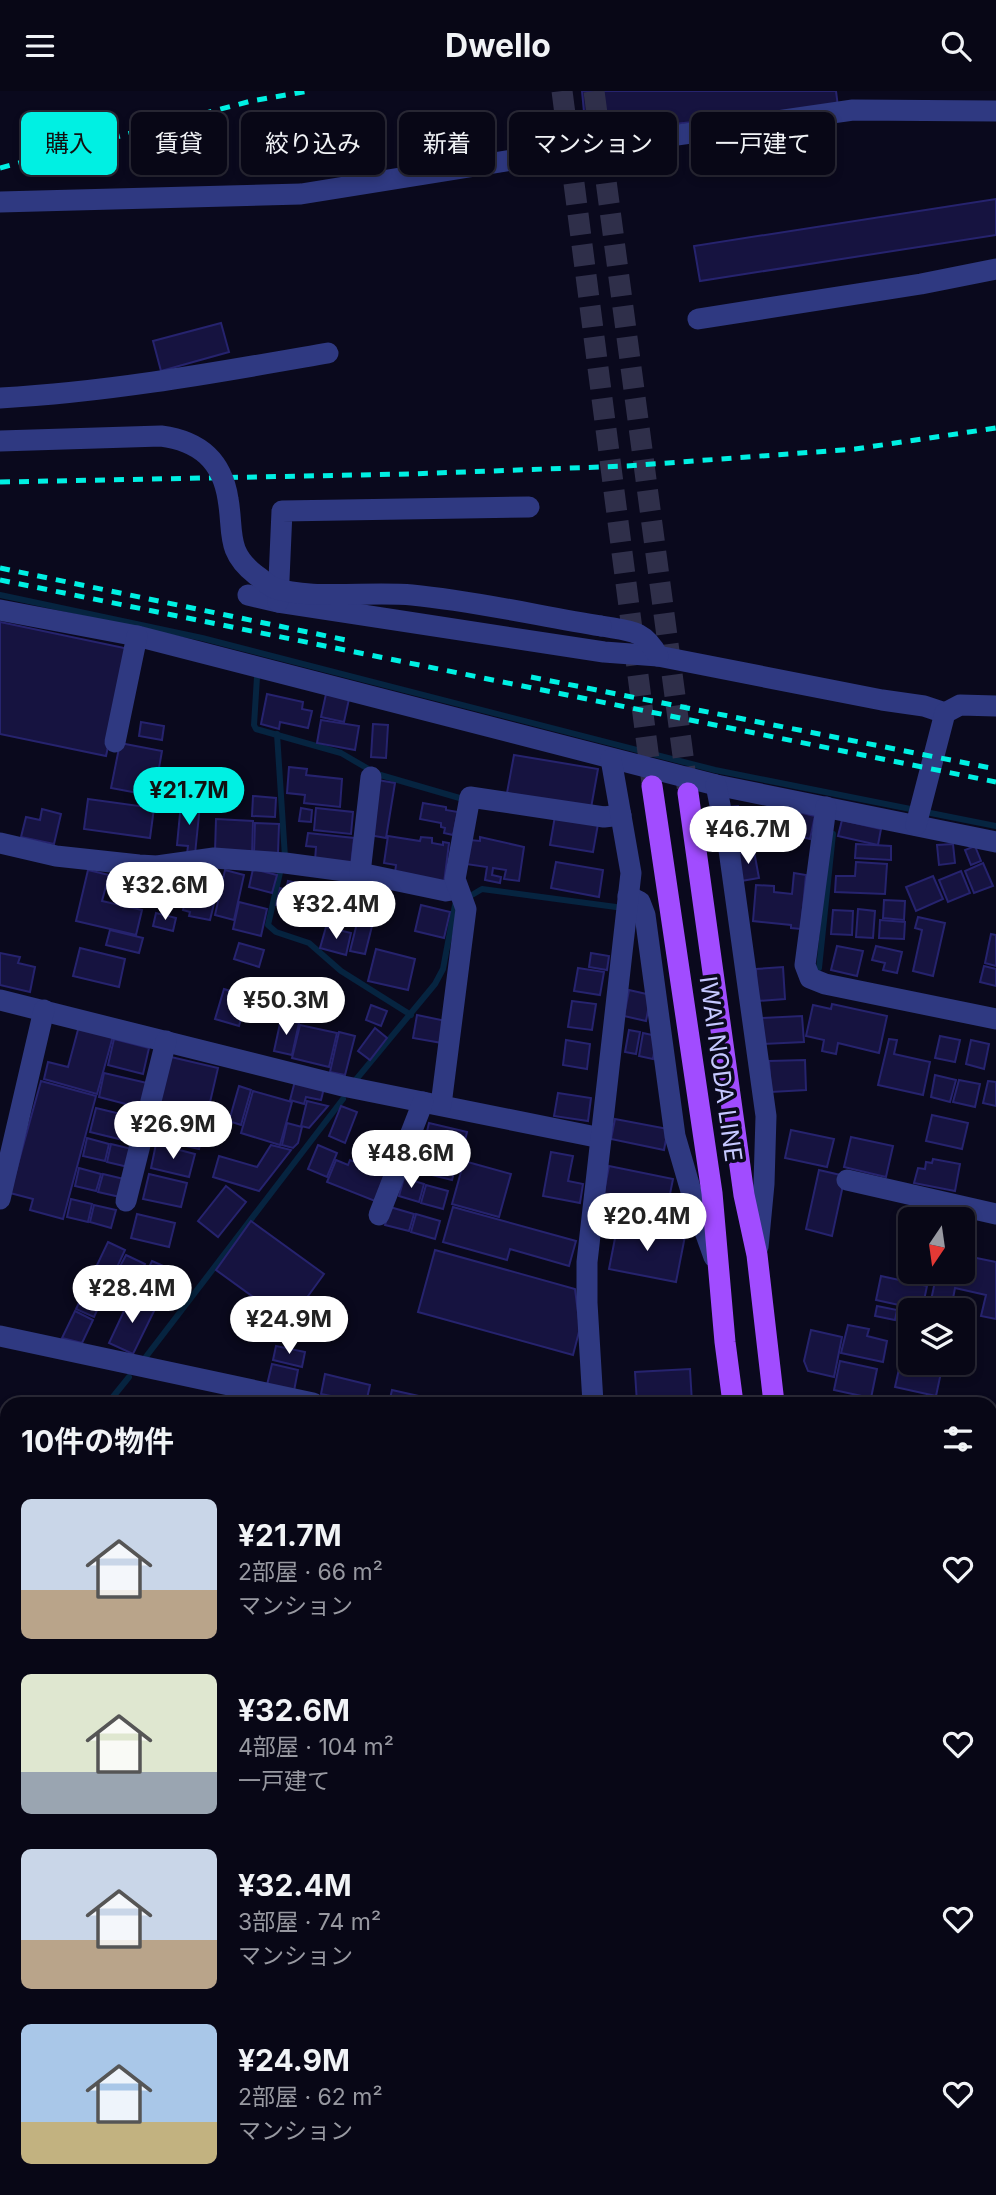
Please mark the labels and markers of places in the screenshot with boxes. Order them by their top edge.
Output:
pin: ¥21.7M [132,767,246,827]
pin: ¥46.7M [691,807,805,866]
pin: ¥32.6M [108,863,222,922]
pin: ¥32.4M [279,881,393,941]
pin: ¥50.3M [229,977,343,1037]
pin: ¥26.9M [116,1101,230,1161]
pin: ¥48.6M [354,1131,468,1190]
pin: ¥20.4M [590,1193,704,1253]
pin: ¥28.4M [75,1265,189,1325]
pin: ¥24.9M [232,1297,346,1356]

